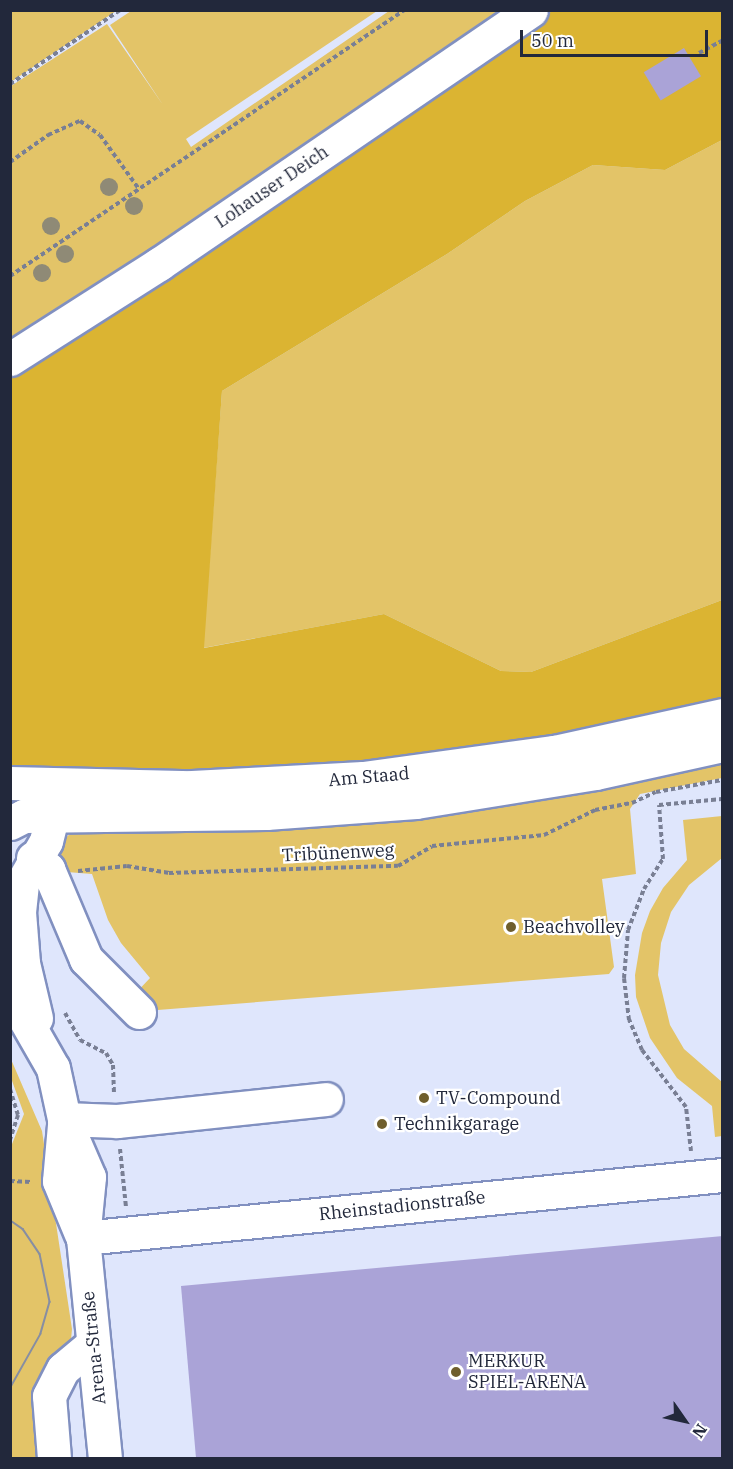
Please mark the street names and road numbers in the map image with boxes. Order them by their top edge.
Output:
street label: Lohauser Deich [211,141,333,233]
street label: Am Staad [328,763,410,791]
street label: Tribünenweg [281,839,395,867]
street label: Rheinstadionstraße [318,1187,486,1225]
street label: Arena-Straße [77,1290,111,1406]

